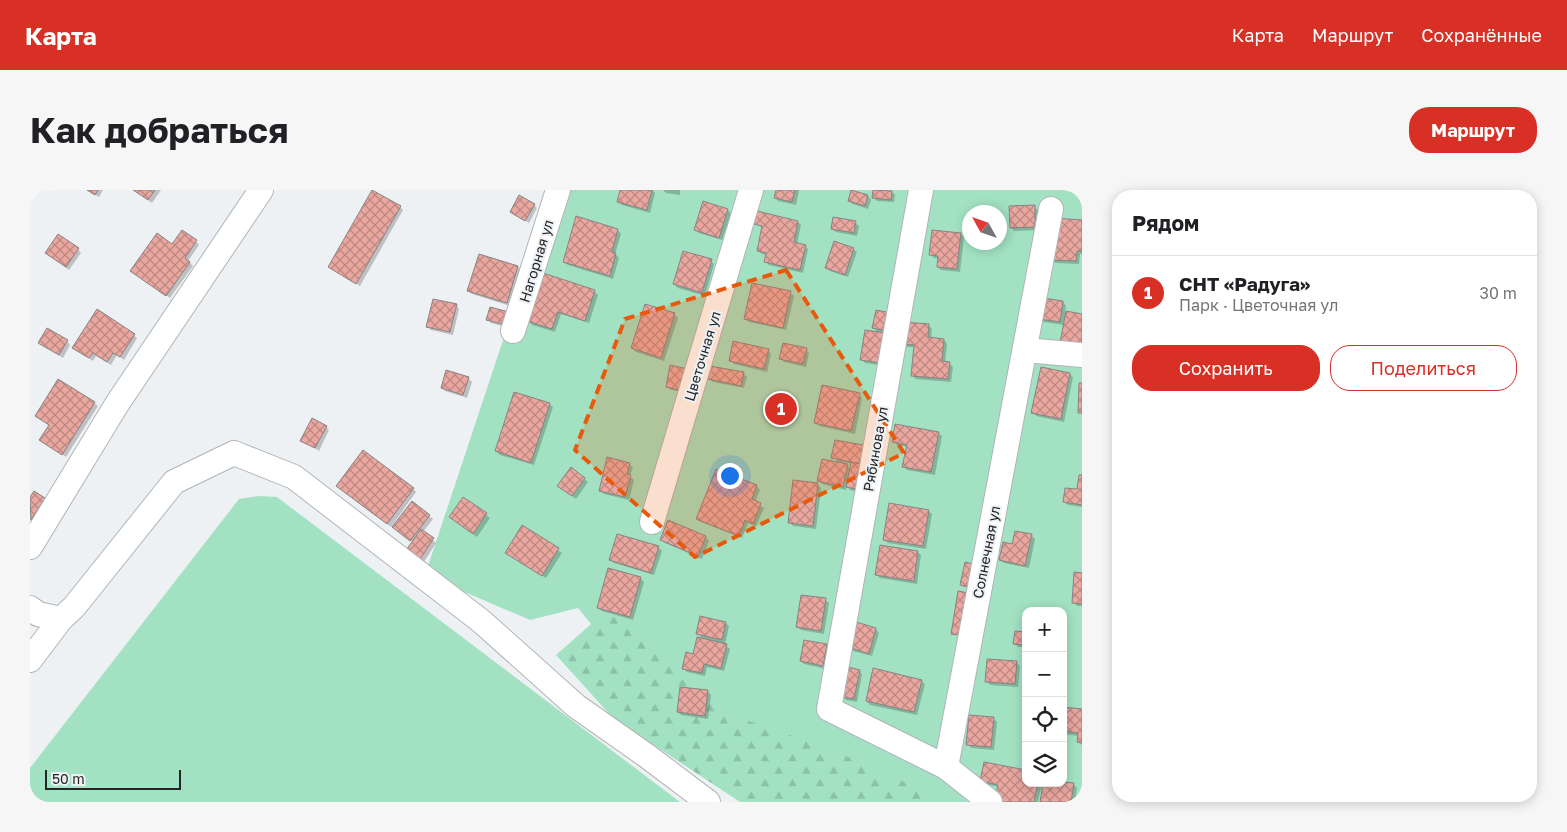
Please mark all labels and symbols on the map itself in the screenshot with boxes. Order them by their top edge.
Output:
north arrow [962,205,1007,250]
street label: Нагорная ул [515,218,557,304]
street label: Цветочная ул [680,309,724,403]
pin: 1 [765,390,797,428]
street label: Рябинова ул [859,405,891,493]
your location [717,463,743,489]
street label: Солнечная ул [969,504,1003,600]
scale bar [45,767,181,790]

